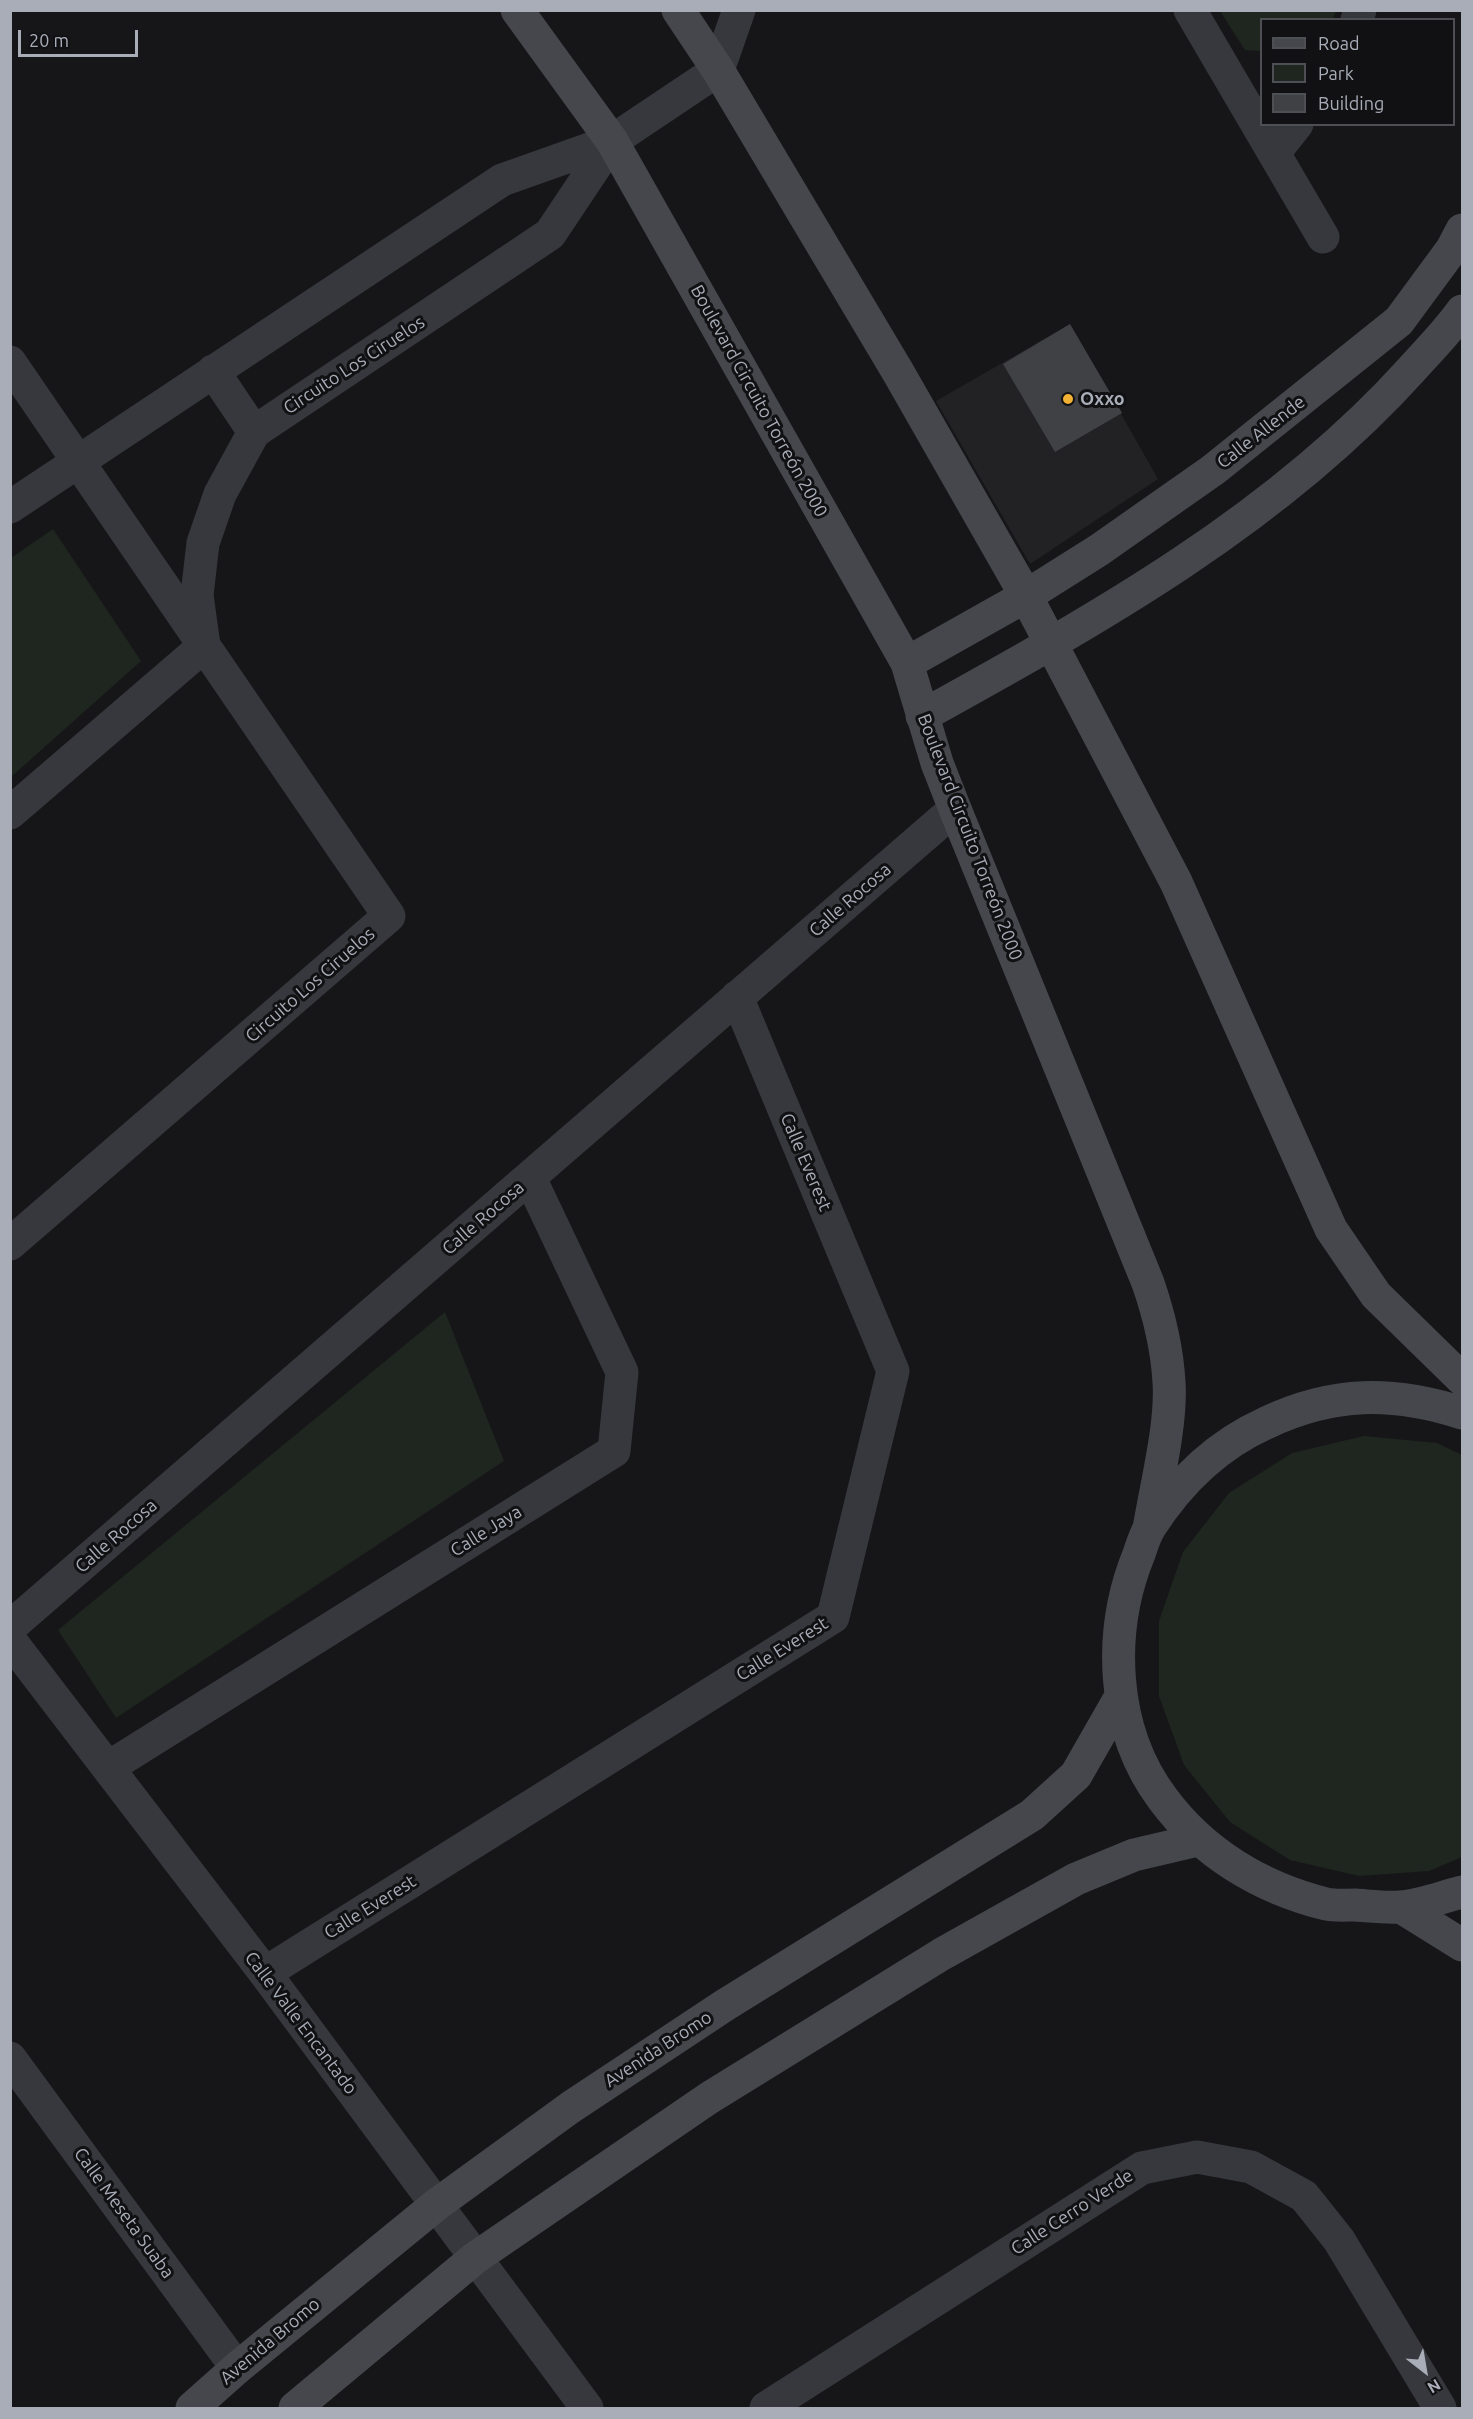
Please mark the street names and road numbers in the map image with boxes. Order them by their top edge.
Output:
street label: Boulevard Circuito Torreón 2000 [686,281,832,521]
street label: Circuito Los Ciruelos [279,311,429,419]
street label: Calle Allende [1213,391,1309,473]
street label: Boulevard Circuito Torreón 2000 [913,711,1027,963]
street label: Calle Rocosa [805,859,895,941]
street label: Circuito Los Ciruelos [241,923,379,1047]
street label: Calle Everest [776,1110,836,1214]
street label: Calle Rocosa [438,1177,528,1259]
street label: Calle Rocosa [71,1495,161,1577]
street label: Calle Jaya [446,1501,526,1561]
street label: Calle Everest [732,1612,832,1686]
street label: Calle Everest [320,1870,420,1944]
street label: Calle Valle Encantado [240,1947,362,2099]
street label: Avenida Bromo [600,2006,716,2092]
street label: Calle Meseta Suaba [69,2143,179,2283]
street label: Calle Cerro Verde [1007,2165,1137,2259]
street label: Avenida Bromo [216,2293,324,2389]

